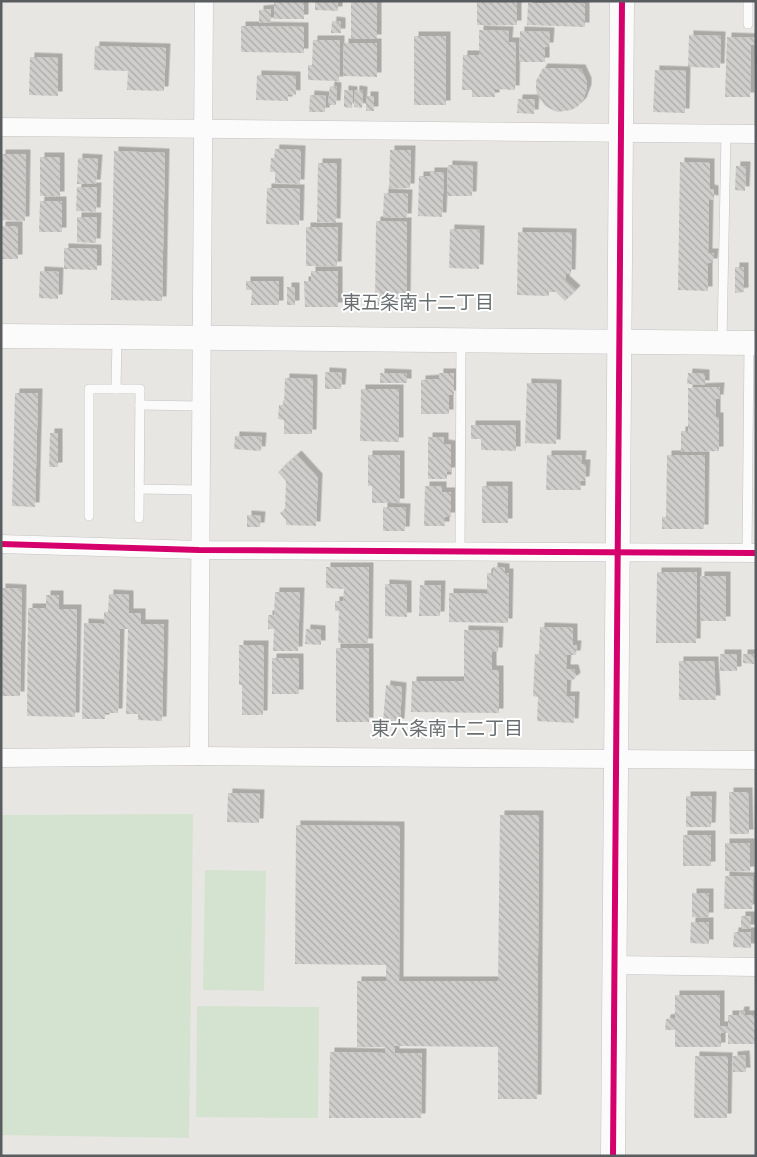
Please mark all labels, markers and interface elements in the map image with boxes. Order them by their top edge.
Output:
district label: 東五条南十二丁目 [342,290,494,313]
district label: 東六条南十二丁目 [371,716,523,739]

